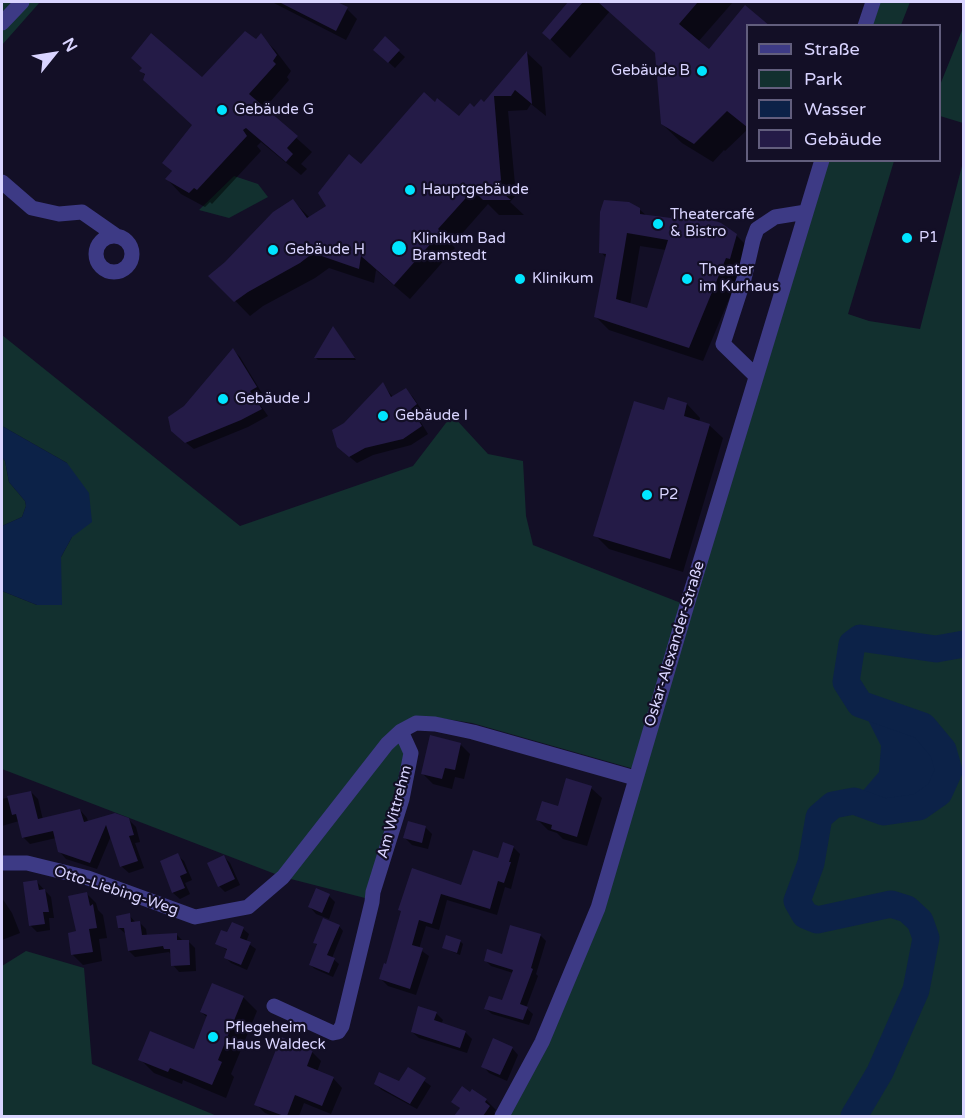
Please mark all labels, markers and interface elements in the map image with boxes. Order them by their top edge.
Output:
north arrow [24,24,84,84]
legend [746,24,941,162]
text: N [58,34,81,56]
text: Straße [804,38,860,60]
place label: Gebäude B [611,62,690,80]
marker: Gebäude B [695,64,709,78]
text: Park [804,68,842,90]
text: Wasser [804,98,866,120]
place label: Gebäude G [234,101,314,119]
marker: Gebäude G [215,103,229,117]
text: Gebäude [804,128,882,150]
place label: Hauptgebäude [422,181,529,199]
marker: Hauptgebäude [403,183,417,197]
place label: Theatercafé & Bistro [670,206,755,241]
marker: Theatercafé & Bistro [651,217,665,231]
place label: P1 [919,229,938,247]
place label: Klinikum Bad Bramstedt [412,230,506,265]
marker: P1 [900,231,914,245]
marker: Klinikum Bad Bramstedt [390,239,408,257]
place label: Gebäude H [285,241,365,259]
marker: Gebäude H [266,243,280,257]
place label: Theater im Kurhaus [699,261,779,296]
place label: Klinikum [532,270,593,288]
marker: Klinikum [513,272,527,286]
marker: Theater im Kurhaus [680,272,694,286]
place label: Gebäude J [235,390,311,408]
marker: Gebäude J [216,392,230,406]
place label: Gebäude I [395,407,468,425]
marker: Gebäude I [376,409,390,423]
place label: P2 [659,486,678,504]
marker: P2 [640,488,654,502]
street label: Oskar-Alexander-Straße [641,559,709,729]
street label: Am Wittrehm [374,763,416,861]
street label: Otto-Liebing-Weg [51,862,181,920]
place label: Pflegeheim Haus Waldeck [225,1019,326,1054]
marker: Pflegeheim Haus Waldeck [206,1030,220,1044]

